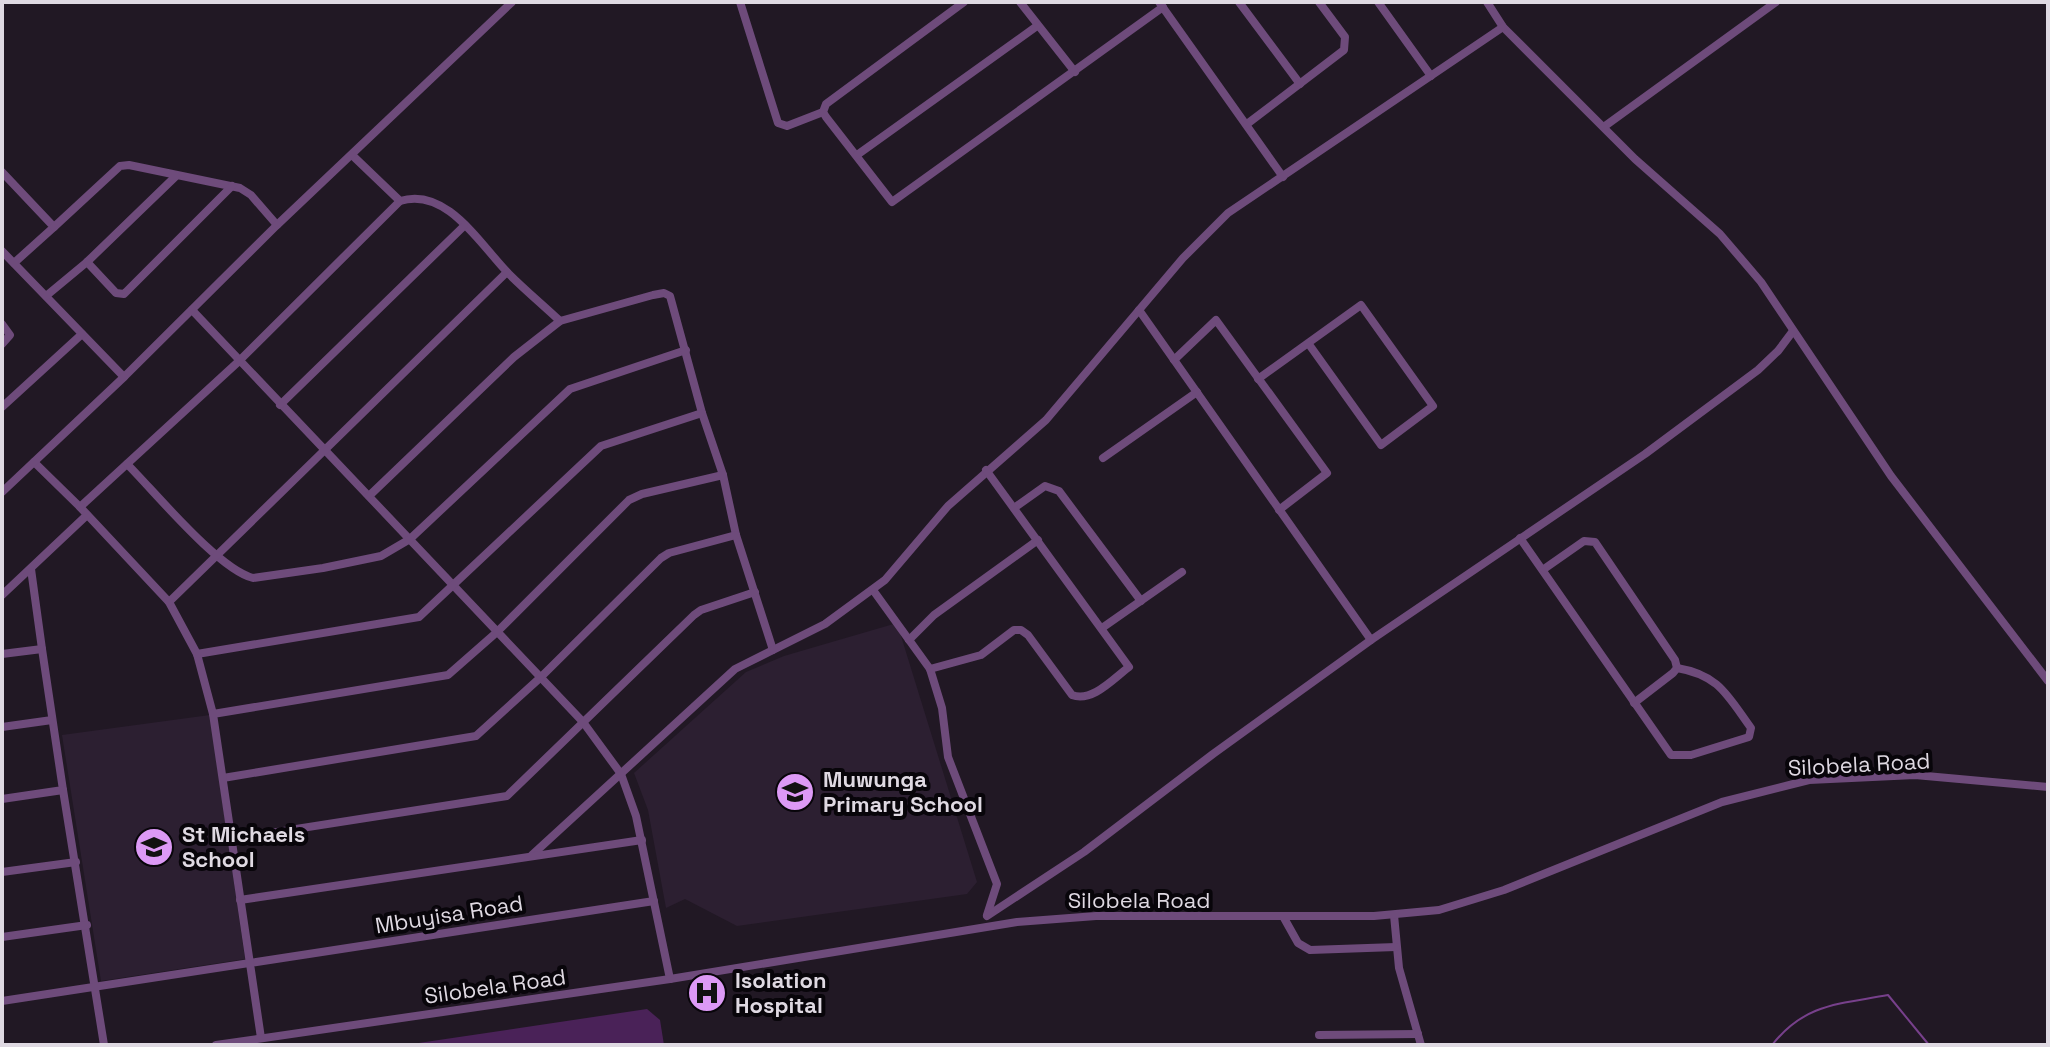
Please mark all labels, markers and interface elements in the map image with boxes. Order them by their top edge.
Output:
street label: Silobela Road [1787,746,1931,782]
place label: Muwunga Primary School [823,765,983,818]
school or university icon: Muwunga Primary School [774,771,816,813]
place label: St Michaels School [182,820,305,873]
school or university icon: St Michaels School [133,826,175,868]
street label: Silobela Road [1068,886,1210,914]
street label: Mbuyisa Road [373,888,525,940]
street label: Silobela Road [422,962,568,1010]
place label: Isolation Hospital [735,966,826,1019]
hospital icon: Isolation Hospital [686,972,728,1014]

